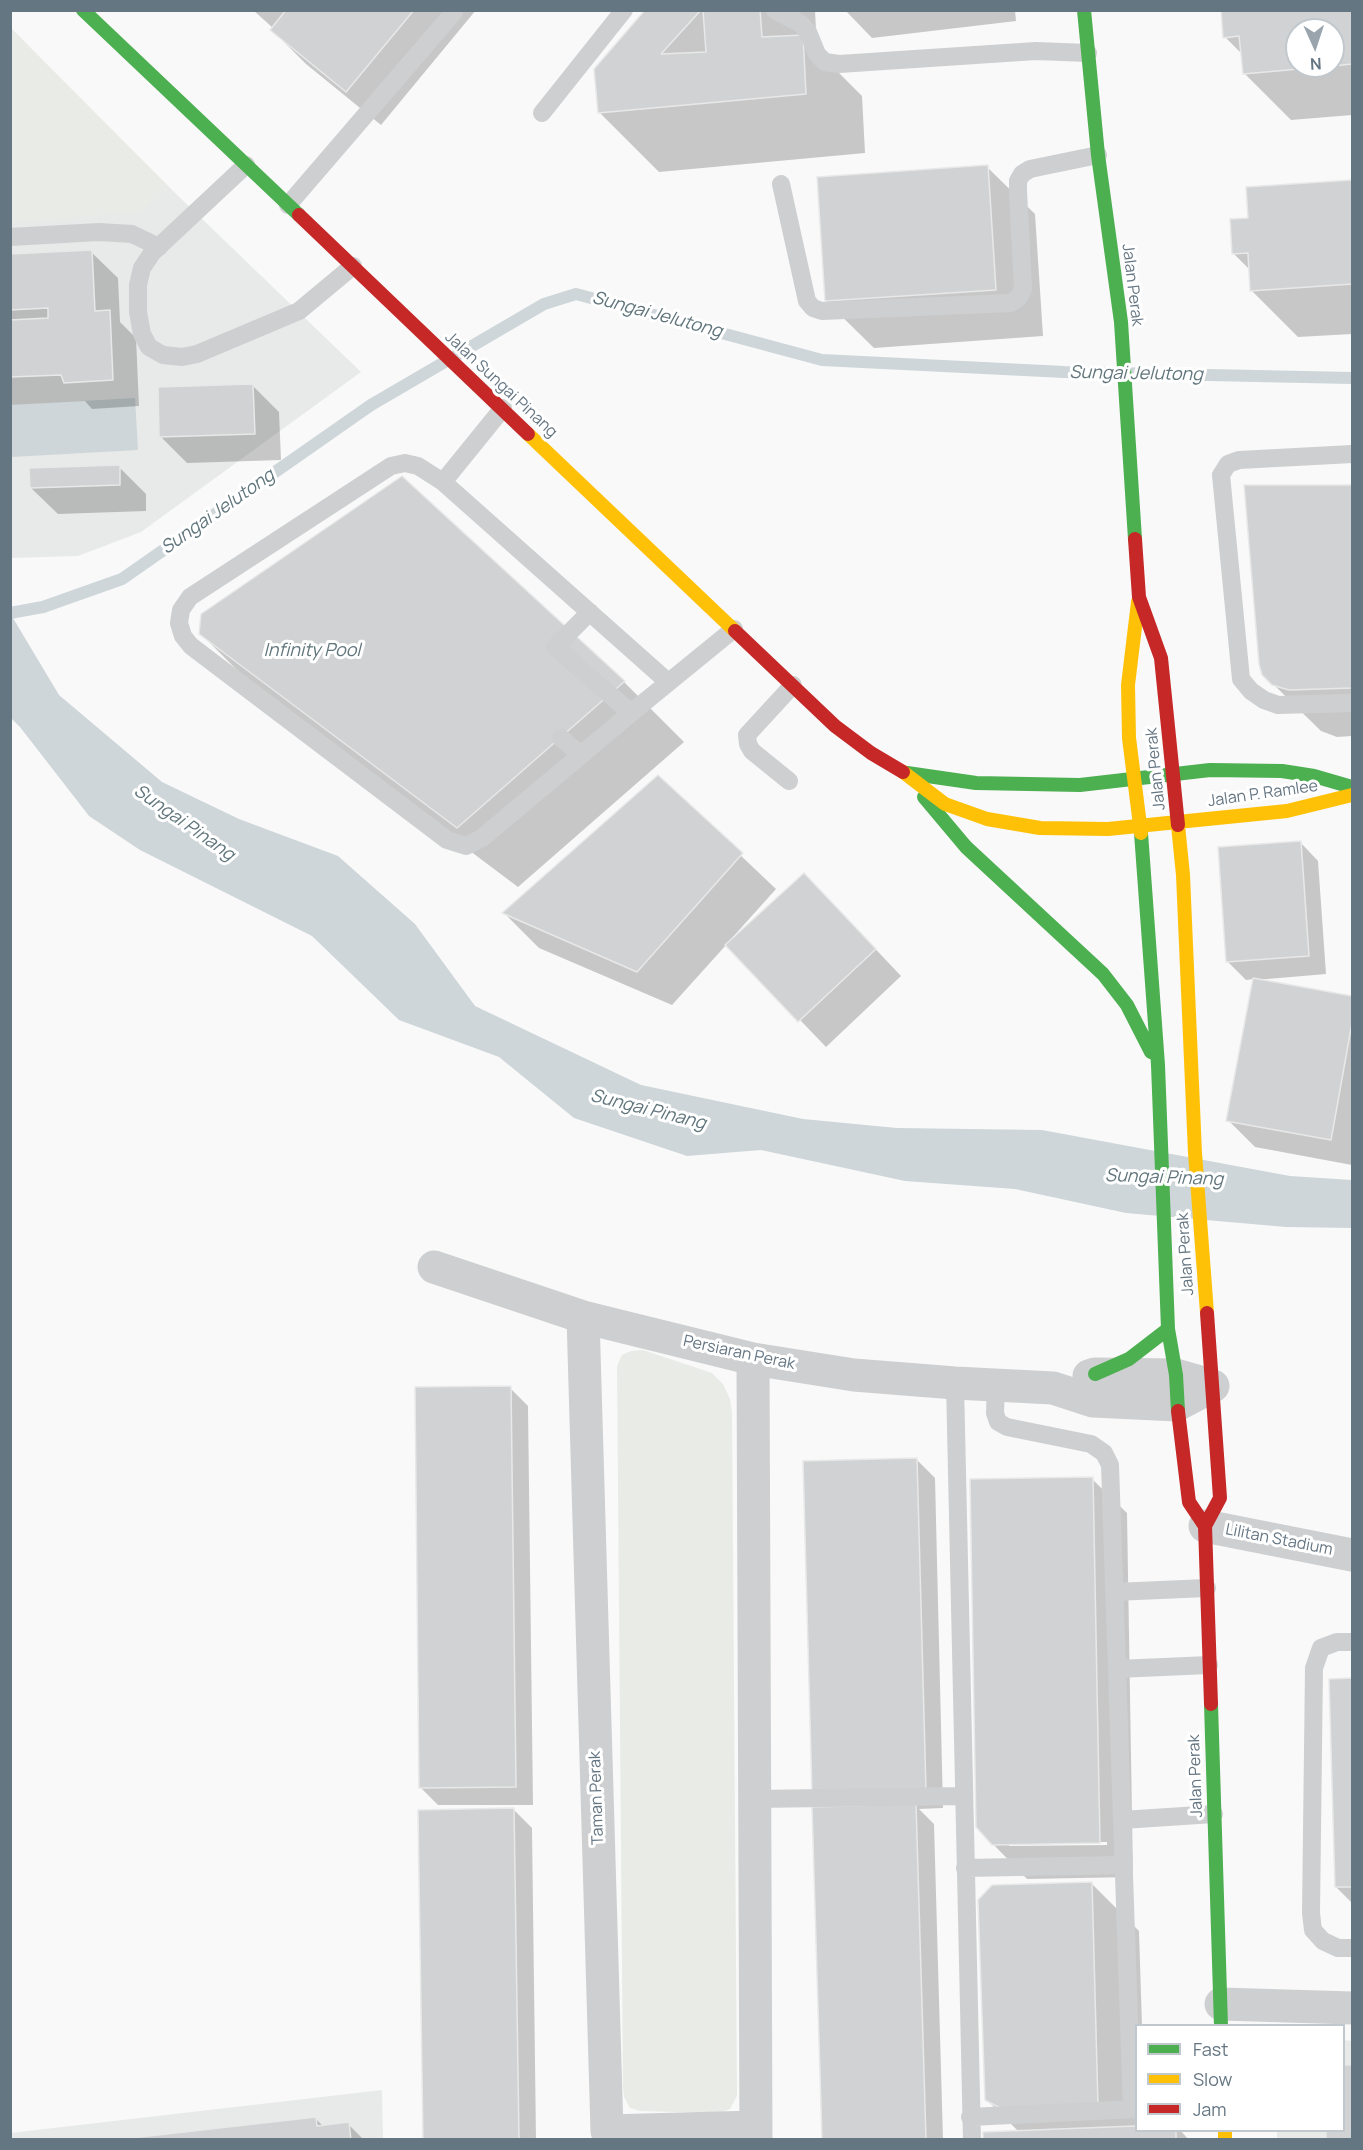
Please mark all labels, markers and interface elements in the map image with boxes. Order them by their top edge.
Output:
north arrow [1285,18,1345,78]
text: N [1310,53,1322,75]
street label: Jalan Perak [1117,243,1147,327]
water label: Sungai Jelutong [590,287,724,343]
street label: Jalan Sungai Pinang [441,328,561,442]
water label: Sungai Jelutong [1069,362,1203,386]
water label: Sungai Jelutong [157,465,279,559]
water label: Infinity Pool [264,640,360,662]
street label: Jalan Perak [1142,727,1170,811]
street label: Jalan P. Ramlee [1207,777,1319,811]
water label: Sungai Pinang [129,780,239,866]
water label: Sungai Pinang [588,1085,708,1135]
water label: Sungai Pinang [1105,1165,1223,1191]
street label: Jalan Perak [1174,1212,1198,1296]
street label: Persiaran Perak [681,1332,797,1374]
street label: Lilitan Stadium [1224,1520,1334,1560]
street label: Jalan Perak [1185,1734,1207,1818]
street label: Taman Perak [586,1751,608,1845]
legend [1135,2024,1345,2132]
text: Fast [1193,2037,1228,2061]
text: Slow [1193,2067,1232,2091]
text: Jam [1193,2097,1227,2121]

